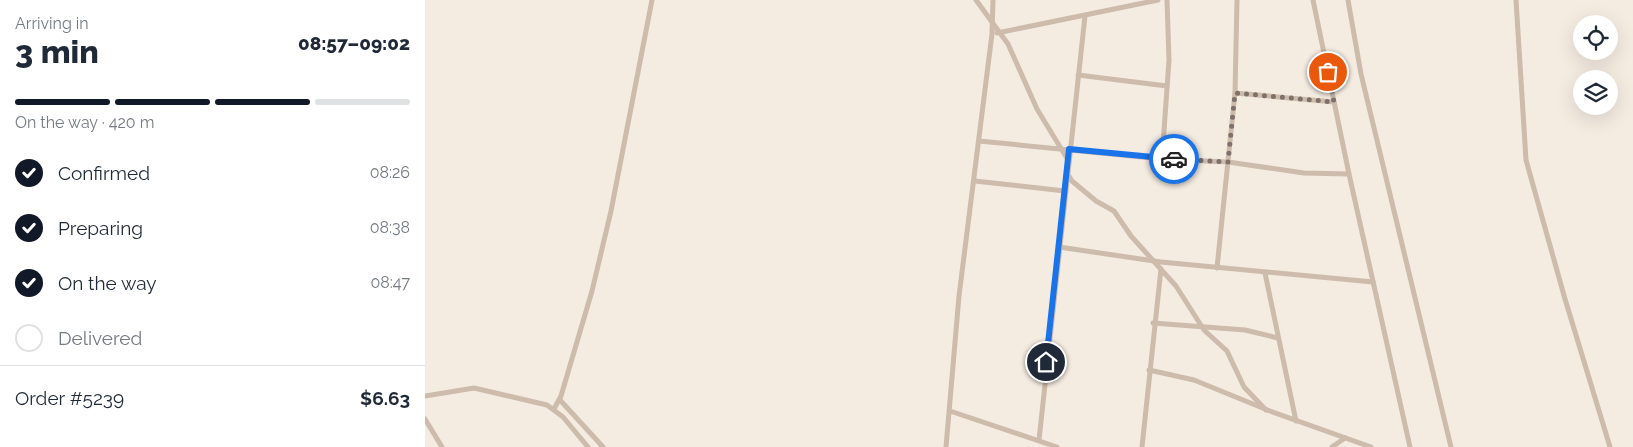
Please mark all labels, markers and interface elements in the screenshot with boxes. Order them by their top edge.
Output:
text: Arriving in [15,14,89,33]
map controls [1573,15,1618,115]
button: locate [1573,15,1618,60]
text: 08:57–09:02 [298,32,410,54]
text: 3 min [15,33,99,70]
pin [1307,51,1349,93]
icon: bag [1314,58,1342,86]
button: layers [1573,70,1618,115]
text: On the way · 420 m [15,113,154,132]
courier [1149,134,1199,184]
icon: car [1160,145,1188,173]
icon: check [15,159,43,187]
text: Confirmed [58,162,150,184]
text: 08:26 [370,163,410,182]
icon: check [15,214,43,242]
text: Preparing [58,217,143,239]
text: 08:38 [370,218,410,237]
icon: check [15,269,43,297]
text: On the way [58,272,157,294]
text: 08:47 [370,273,410,292]
text: Delivered [58,327,142,349]
pin [1025,341,1067,383]
icon: home [1032,348,1060,376]
text: Order #5239 [15,387,124,409]
text: $6.63 [360,387,410,409]

